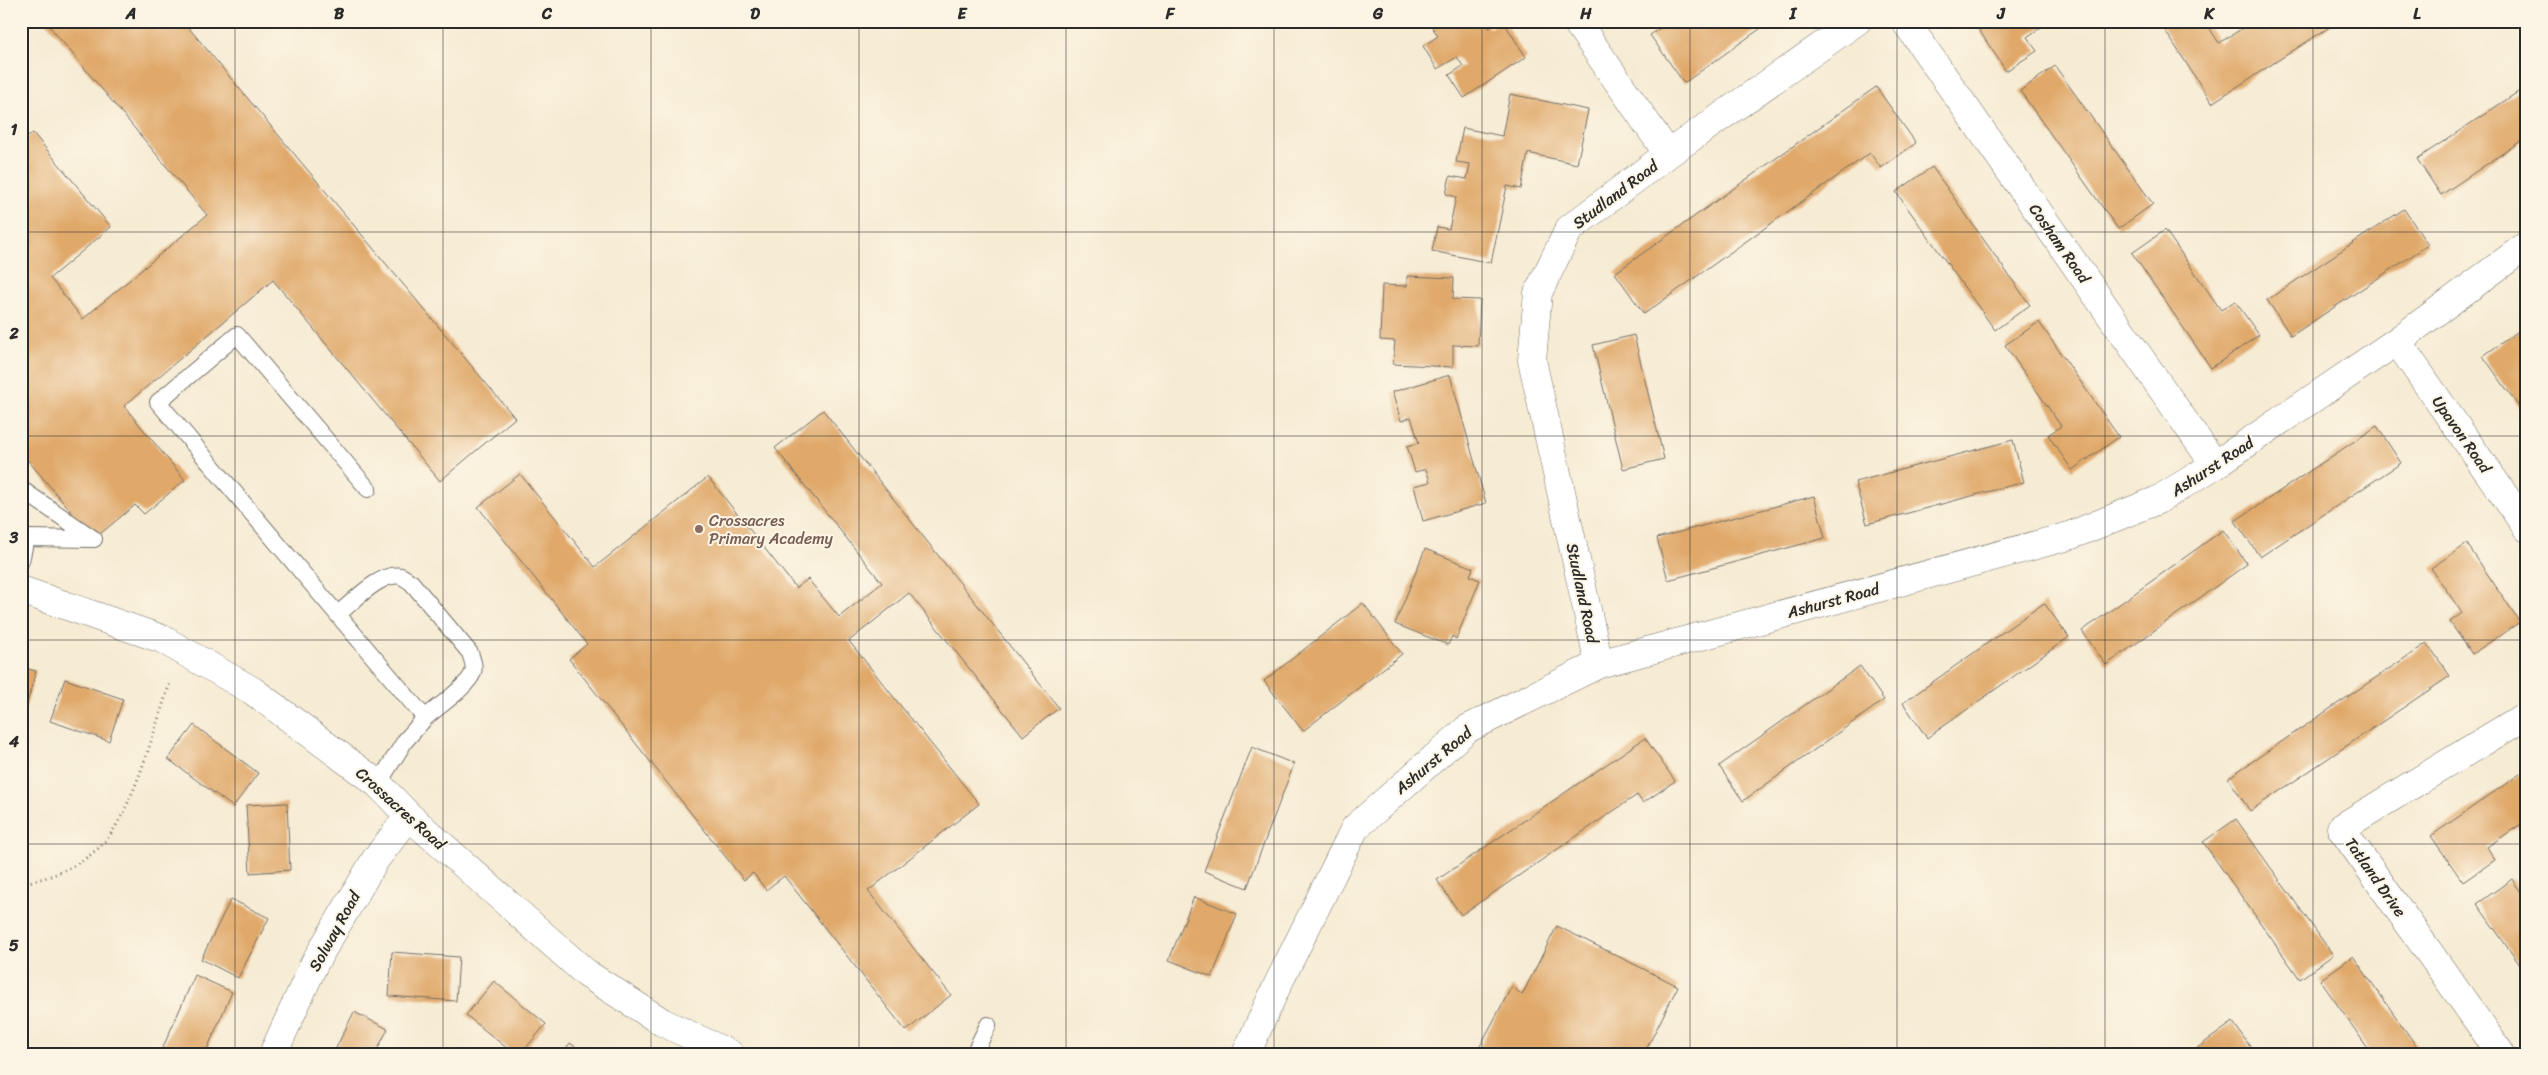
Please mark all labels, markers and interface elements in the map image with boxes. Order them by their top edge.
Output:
text: A [125,0,136,28]
text: B [334,0,345,28]
text: C [541,0,553,28]
text: D [750,0,760,28]
text: E [958,0,968,28]
text: F [1165,0,1176,28]
text: G [1372,0,1384,28]
text: H [1579,0,1592,28]
text: I [1789,0,1798,28]
text: J [1996,0,2006,28]
text: K [2203,0,2215,28]
text: L [2413,0,2421,28]
text: 1 [11,115,18,144]
street label: Studland Road [1566,151,1666,237]
street label: Cosham Road [2021,197,2099,291]
text: 2 [8,319,19,348]
street label: Upavon Road [2424,389,2500,481]
street label: Ashurst Road [2164,428,2261,505]
place label: Crossacres Primary Academy [709,506,833,553]
text: 3 [9,523,19,552]
marker: Crossacres Primary Academy [693,523,705,535]
street label: Studland Road [1558,540,1608,648]
street label: Ashurst Road [1783,574,1884,627]
street label: Ashurst Road [1387,718,1480,802]
text: 4 [8,727,19,756]
street label: Crossacres Road [349,759,454,858]
street label: Tatland Drive [2337,831,2414,924]
street label: Solway Road [300,884,369,977]
text: 5 [9,931,19,960]

